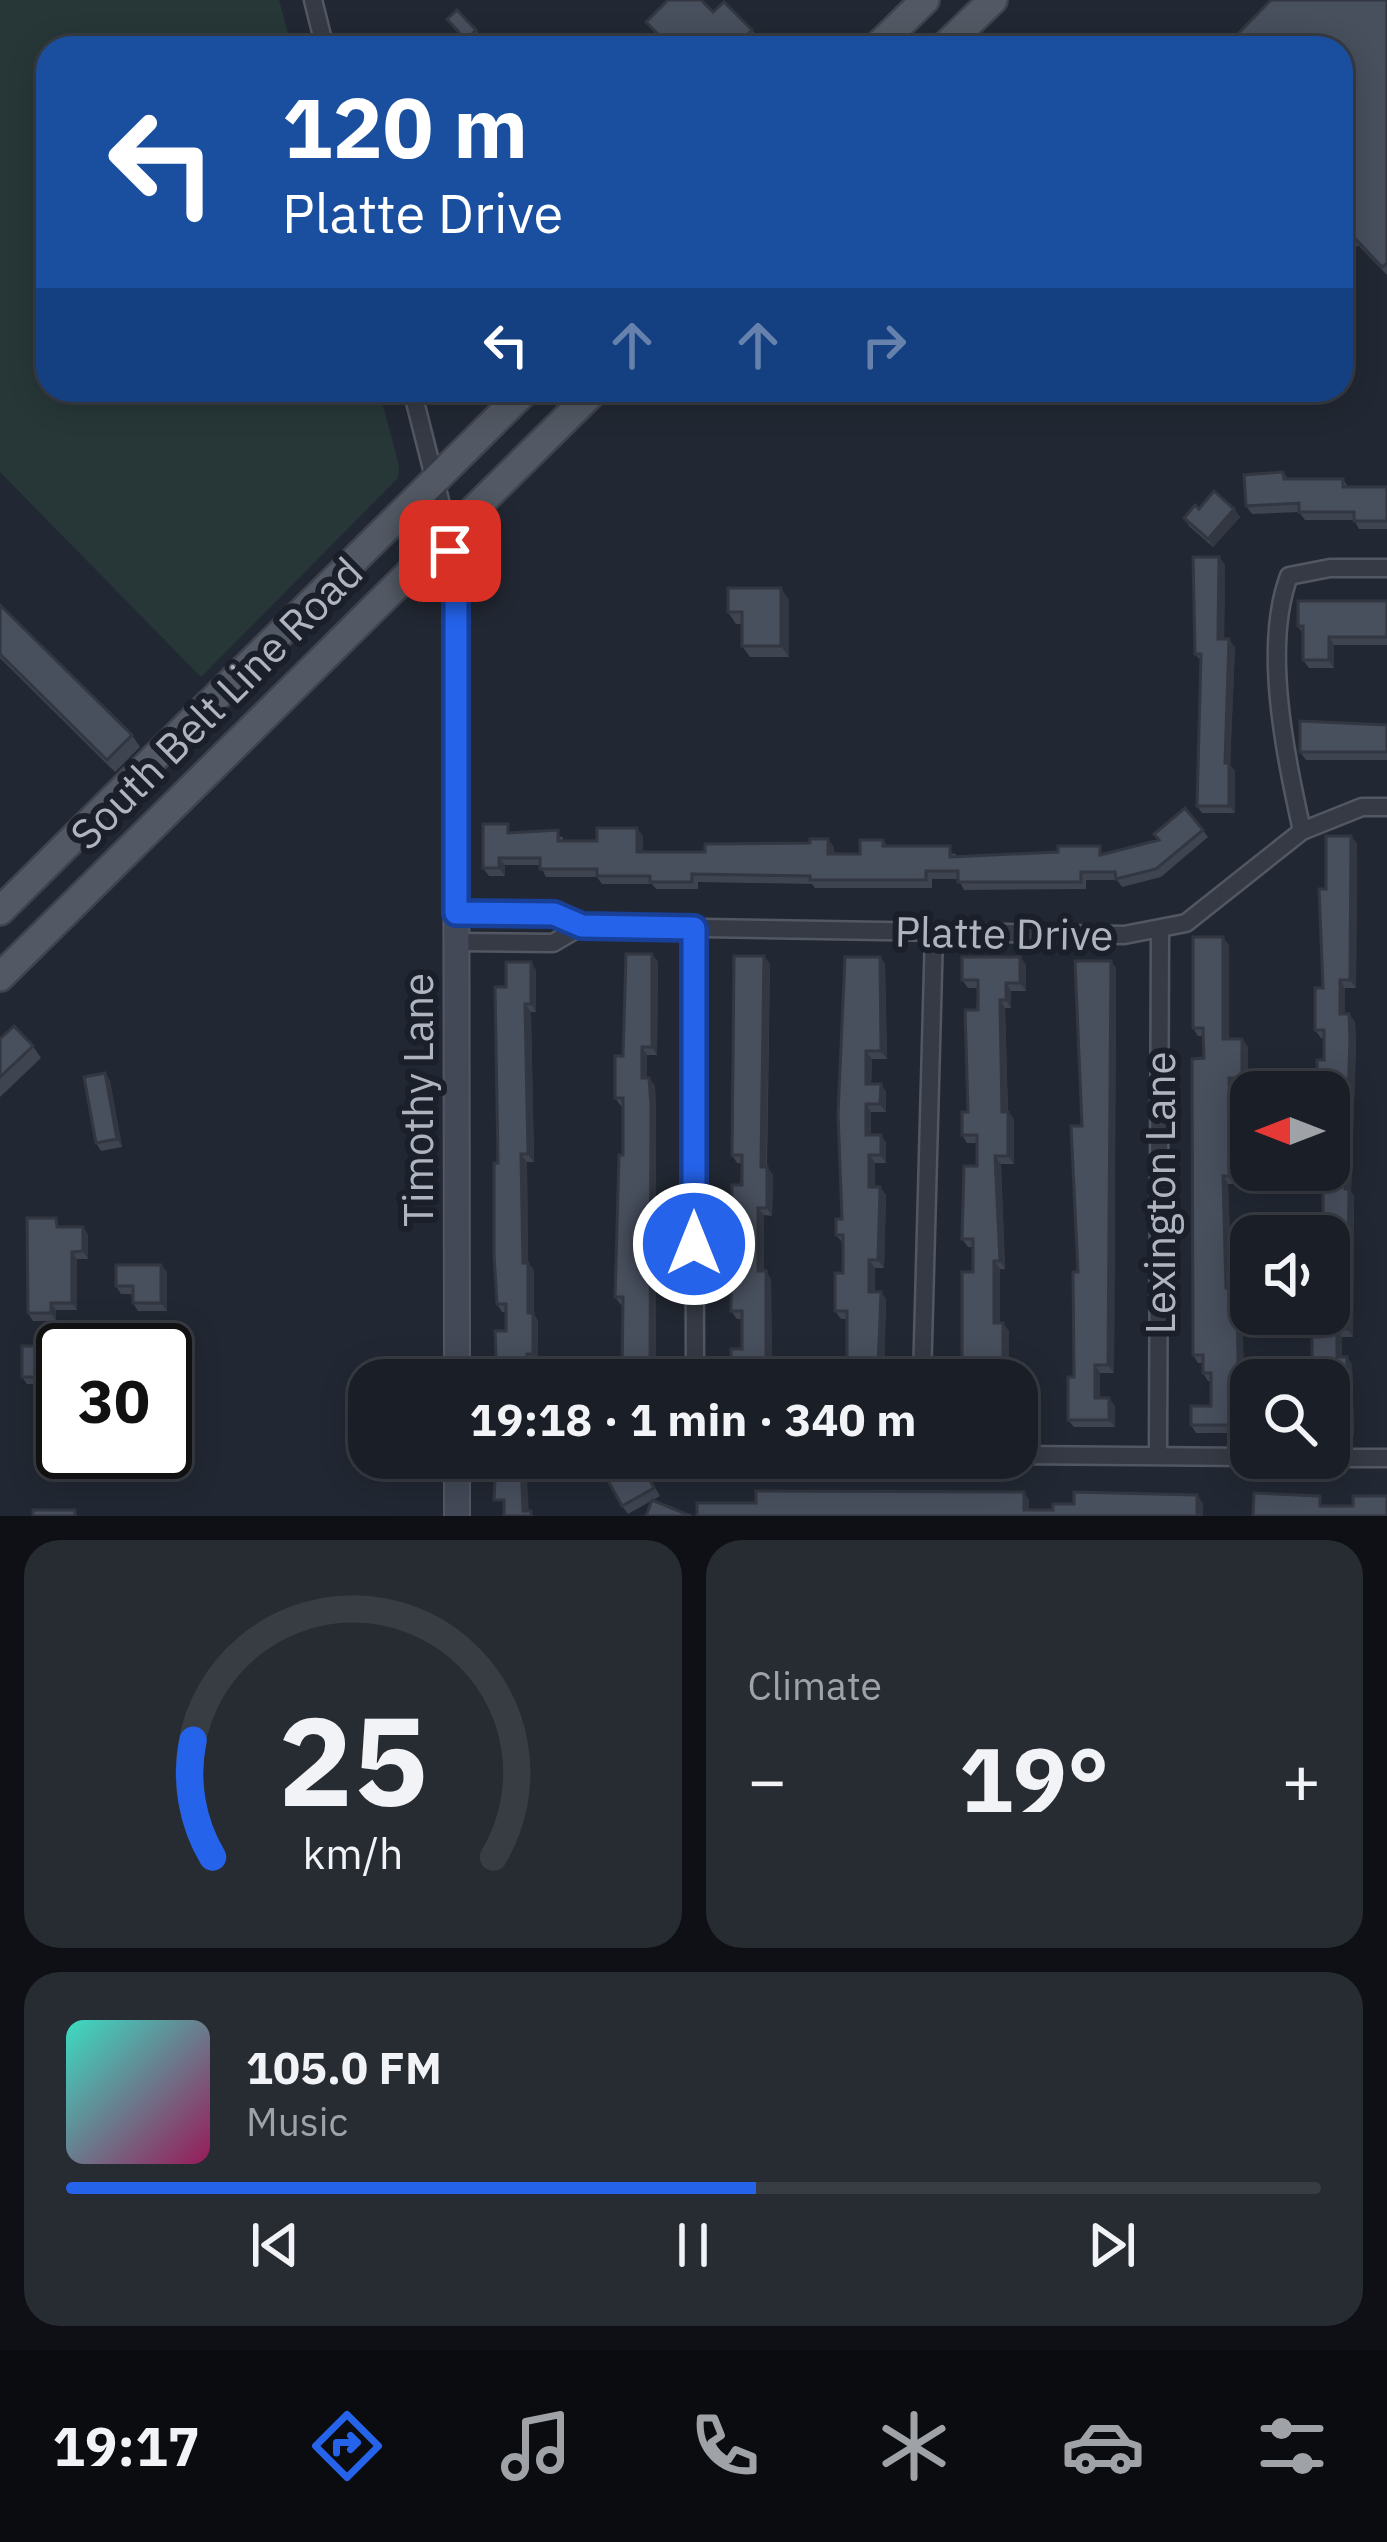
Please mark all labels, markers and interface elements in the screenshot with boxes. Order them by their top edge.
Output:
text: 120 m [282,72,528,181]
icon: left [84,84,240,240]
text: Platte Drive [282,178,563,248]
icon: left [473,312,539,378]
icon: ahead [599,312,665,378]
icon: ahead [725,312,791,378]
icon: right [851,312,917,378]
pin [399,500,501,602]
icon: arrive [417,518,483,584]
street label: South Belt Line Road [58,545,374,861]
street label: Platte Drive [894,904,1114,962]
street label: Timothy Lane [390,973,445,1227]
street label: Lexington Lane [1132,1051,1187,1335]
north arrow [1230,1071,1350,1191]
map controls [1230,1071,1350,1479]
position arrow [631,1181,757,1307]
button: sound [1230,1215,1350,1335]
speed limit sign: 30 [36,1323,192,1479]
button: search [1230,1359,1350,1479]
text: 19:18 · 1 min · 340 m [470,1390,916,1448]
text: Climate [748,1660,882,1711]
text: 25 [278,1678,428,1840]
text: 19° [959,1720,1109,1837]
text: − [748,1736,787,1822]
text: + [1281,1736,1321,1822]
text: km/h [302,1825,403,1881]
text: 105.0 FM [246,2038,442,2096]
text: Music [246,2096,348,2147]
icon: previous [242,2212,308,2278]
icon: pause [660,2212,726,2278]
icon: next [1079,2212,1145,2278]
icon: directions [305,2404,389,2488]
icon: music [494,2404,578,2488]
icon: phone [683,2404,767,2488]
icon: climate [872,2404,956,2488]
icon: car [1061,2404,1145,2488]
icon: filters [1250,2404,1334,2488]
text: 19:17 [53,2411,200,2481]

